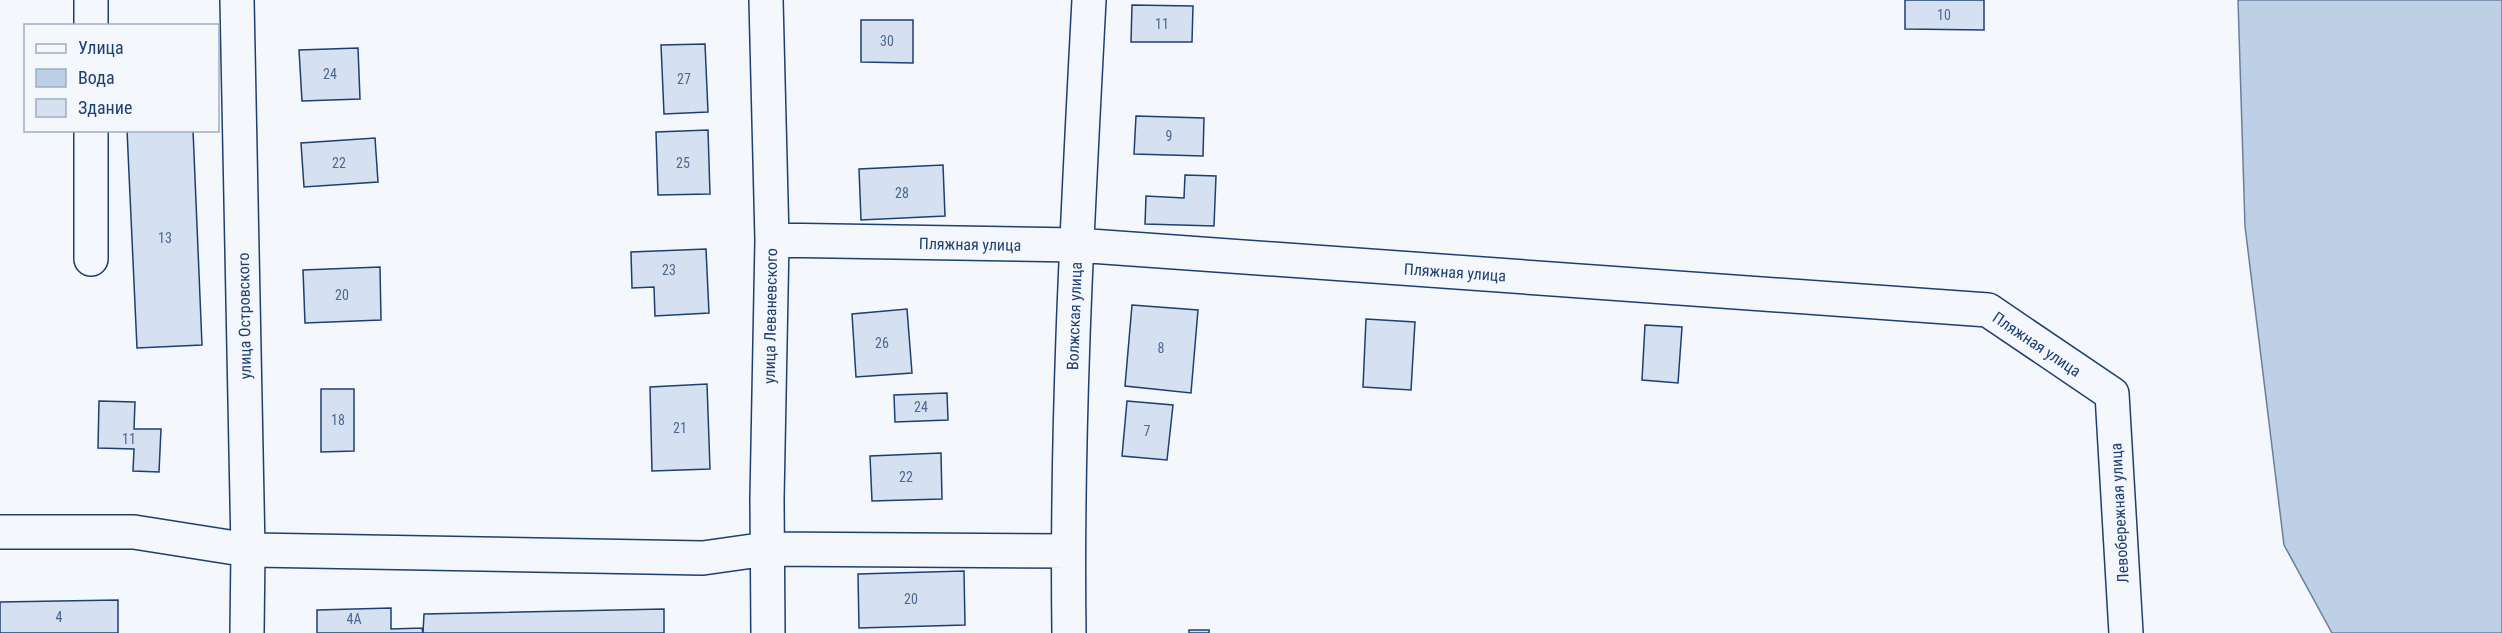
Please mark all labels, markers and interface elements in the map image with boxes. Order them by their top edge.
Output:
house number: 10 [1937,7,1951,23]
house number: 11 [1155,16,1169,32]
legend [24,24,219,132]
house number: 30 [880,33,894,49]
text: Улица [78,37,124,58]
house number: 24 [323,66,337,82]
text: Вода [78,67,115,88]
house number: 27 [677,71,691,87]
text: Здание [78,97,132,118]
house number: 9 [1166,128,1172,144]
house number: 22 [332,155,346,171]
house number: 25 [676,155,690,171]
house number: 28 [895,185,909,201]
house number: 13 [158,230,172,246]
street label: Пляжная улица [919,234,1021,255]
street label: улица Леваневского [760,248,781,384]
street label: улица Островского [234,252,255,380]
street label: Пляжная улица [1403,259,1507,286]
house number: 23 [662,262,676,278]
street label: Волжская улица [1063,262,1086,370]
house number: 20 [335,287,349,303]
street label: Пляжная улица [1989,308,2084,381]
house number: 26 [875,335,889,351]
house number: 8 [1158,340,1165,356]
house number: 24 [914,399,928,415]
house number: 18 [331,412,345,428]
house number: 21 [673,420,687,436]
house number: 7 [1144,423,1151,439]
house number: 11 [122,431,136,447]
street label: Левобережная улица [2106,442,2133,584]
house number: 22 [899,469,913,485]
house number: 20 [904,591,918,607]
house number: 4 [56,609,63,625]
house number: 4А [347,611,361,627]

